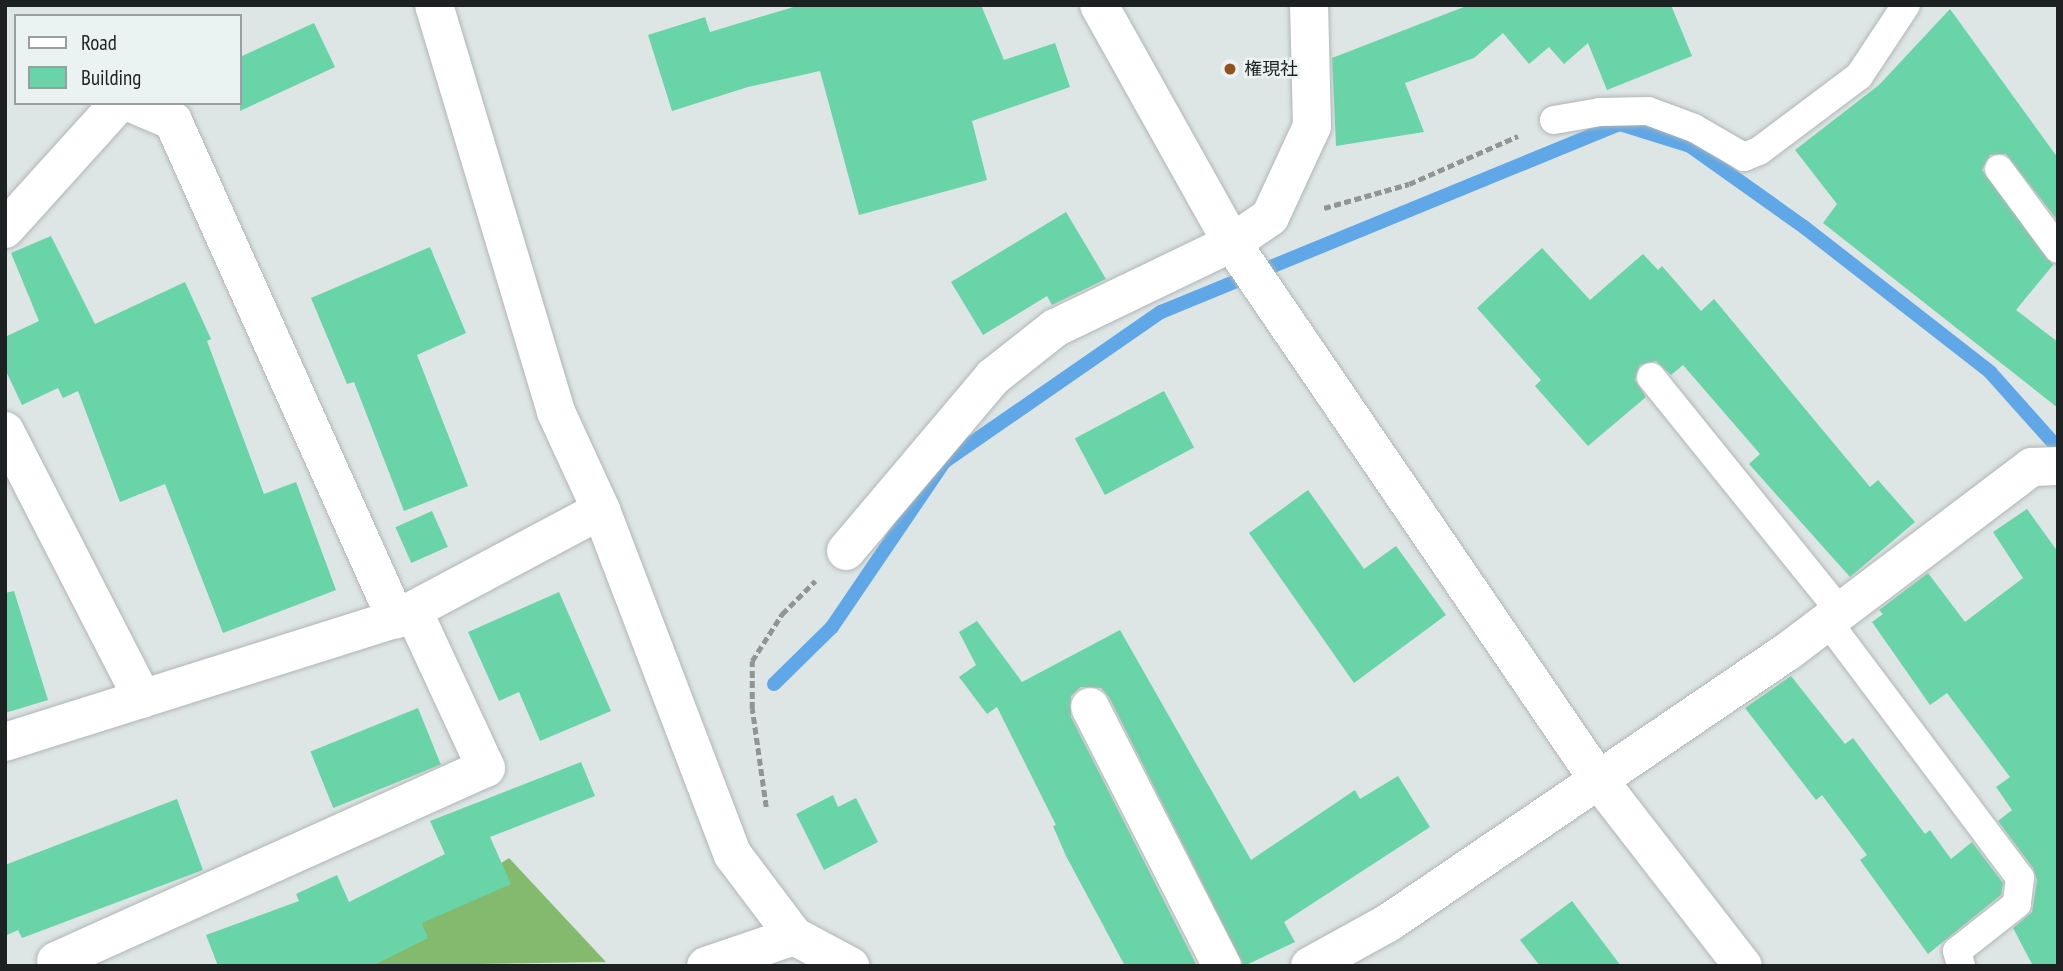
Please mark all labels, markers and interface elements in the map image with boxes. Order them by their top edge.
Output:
legend [14,14,242,105]
text: Road [81,29,117,56]
place label: 権現社 [1244,58,1298,80]
marker: 権現社 [1222,61,1238,77]
text: Building [81,64,141,91]

